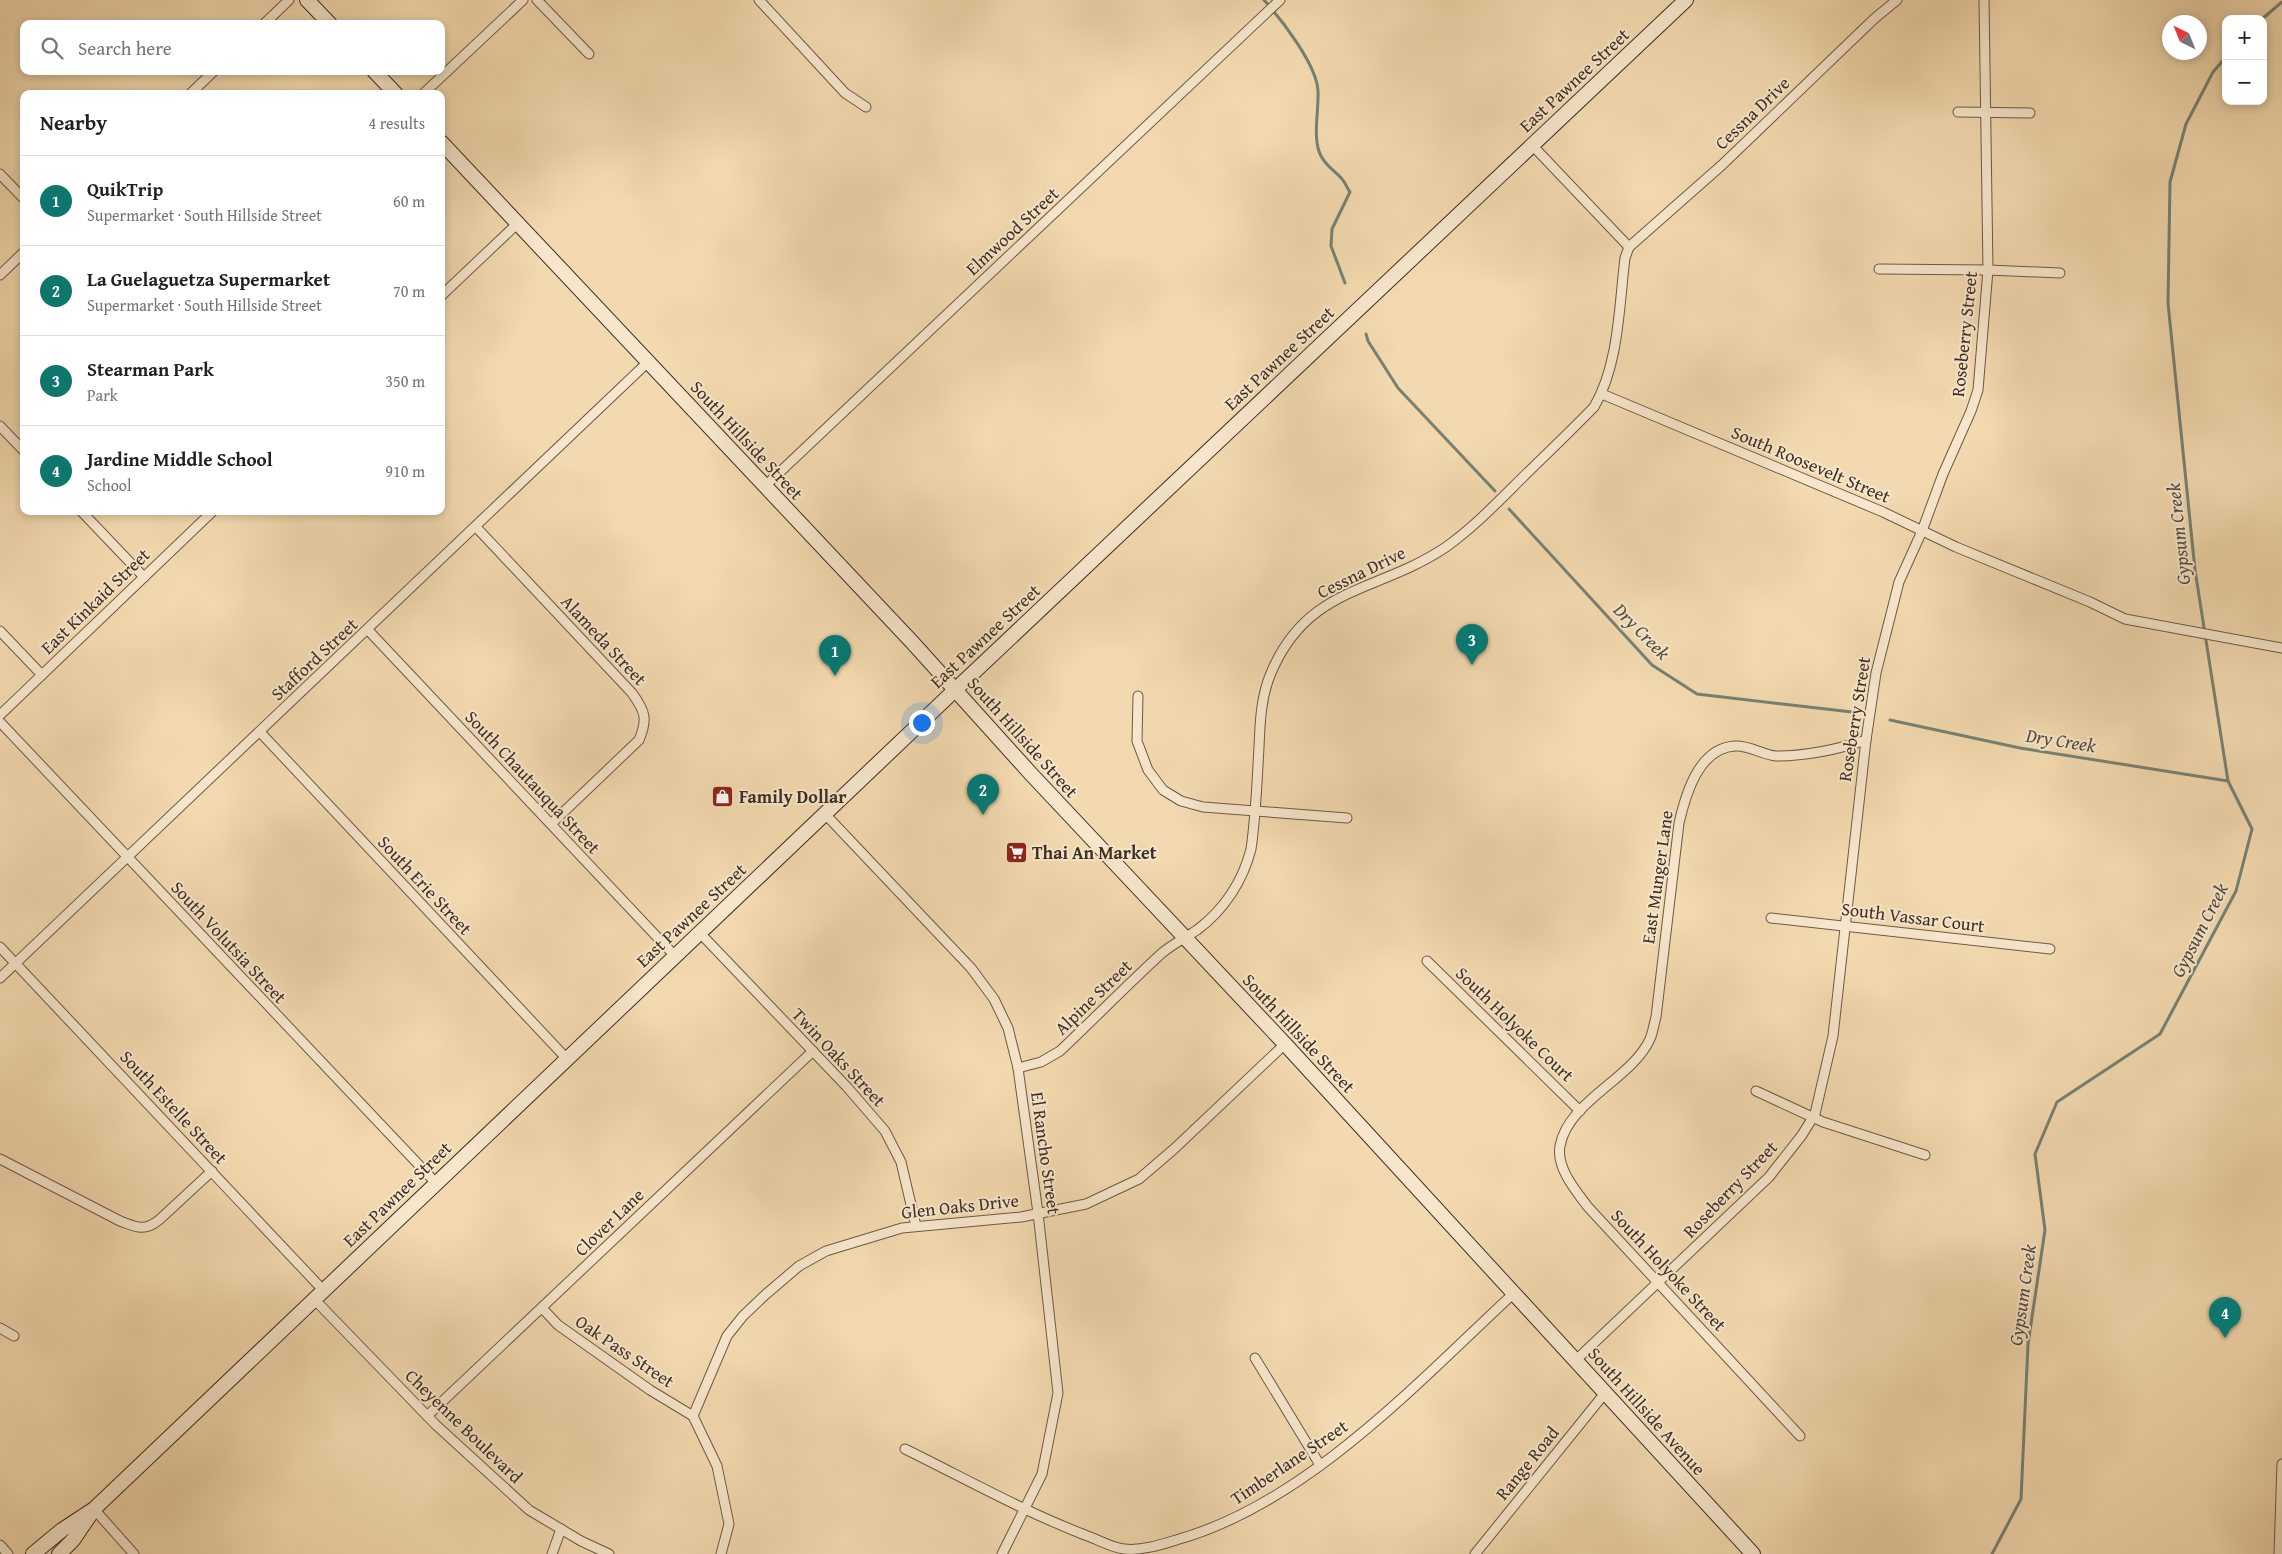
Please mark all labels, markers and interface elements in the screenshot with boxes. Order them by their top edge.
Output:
north arrow [2162,15,2207,60]
map controls [2222,15,2267,105]
button: + [2222,15,2267,60]
search box [20,20,445,75]
street label: East Pawnee Street [1513,21,1636,138]
icon: search [38,34,66,62]
text: Search here [78,34,172,62]
button: − [2222,60,2267,105]
street label: Cessna Drive [1708,70,1796,156]
text: Nearby [40,107,107,138]
text: 4 results [368,111,425,135]
text: QuikTrip [87,175,163,203]
street label: Elmwood Street [959,180,1065,281]
text: 1 [52,189,60,213]
text: 60 m [393,189,425,213]
text: Supermarket · South Hillside Street [87,203,322,227]
text: La Guelaguetza Supermarket [87,265,330,293]
street label: Roseberry Street [1944,269,1984,398]
text: 2 [52,279,60,303]
text: 70 m [393,279,425,303]
text: Supermarket · South Hillside Street [87,293,322,317]
street label: East Pawnee Street [1218,299,1341,416]
text: Stearman Park [87,355,214,383]
text: 3 [52,369,60,393]
text: 350 m [385,369,425,393]
street label: South Hillside Street [684,374,810,506]
text: Park [87,383,118,407]
street label: South Roosevelt Street [1727,418,1895,510]
text: Jardine Middle School [87,445,273,473]
text: 4 [52,459,60,483]
text: 910 m [385,459,425,483]
text: School [87,473,131,497]
water label: Gypsum Creek [2159,481,2197,586]
street label: Cessna Drive [1312,539,1410,605]
street label: East Kinkaid Street [34,541,156,660]
street label: East Pawnee Street [924,577,1047,694]
street label: Alameda Street [555,589,654,692]
water label: Dry Creek [1607,596,1677,666]
street label: Stafford Street [264,611,364,707]
pin: 3 [1456,624,1488,665]
pin: 1 [819,635,851,676]
street label: Roseberry Street [1831,654,1877,783]
street label: South Hillside Street [961,670,1085,804]
street label: South Chautauqua Street [459,704,607,860]
your location [909,710,935,736]
water label: Dry Creek [2023,721,2098,759]
pin: 2 [967,774,999,815]
place label: Family Dollar [739,783,847,810]
shop icon: Family Dollar [711,784,735,808]
street label: East Munger Lane [1634,809,1680,945]
street label: South Erie Street [372,829,479,941]
place label: Thai An Market [1032,839,1157,866]
supermarket icon: Thai An Market [1004,840,1028,864]
street label: East Pawnee Street [630,856,753,973]
street label: South Volutsia Street [165,875,294,1010]
water label: Gypsum Creek [2163,878,2235,982]
street label: South Vassar Court [1840,895,1987,939]
street label: Alpine Street [1048,953,1138,1041]
street label: South Holyoke Court [1450,960,1581,1088]
street label: South Hillside Street [1236,967,1362,1099]
street label: Twin Oaks Street [786,1001,893,1113]
street label: South Estelle Street [114,1044,235,1171]
street label: El Rancho Street [1024,1090,1068,1217]
street label: East Pawnee Street [336,1134,458,1253]
street label: Roseberry Street [1676,1134,1784,1244]
street label: Clover Lane [568,1182,650,1262]
street label: Glen Oaks Drive [900,1186,1020,1226]
street label: South Holyoke Street [1605,1203,1733,1338]
water label: Gypsum Creek [2001,1242,2043,1348]
pin: 4 [2209,1297,2241,1338]
street label: Oak Pass Street [570,1308,681,1395]
street label: South Hillside Avenue [1582,1341,1712,1481]
street label: Cheyenne Boulevard [399,1363,529,1490]
street label: Timberlane Street [1225,1412,1354,1511]
street label: Range Road [1489,1420,1565,1506]

